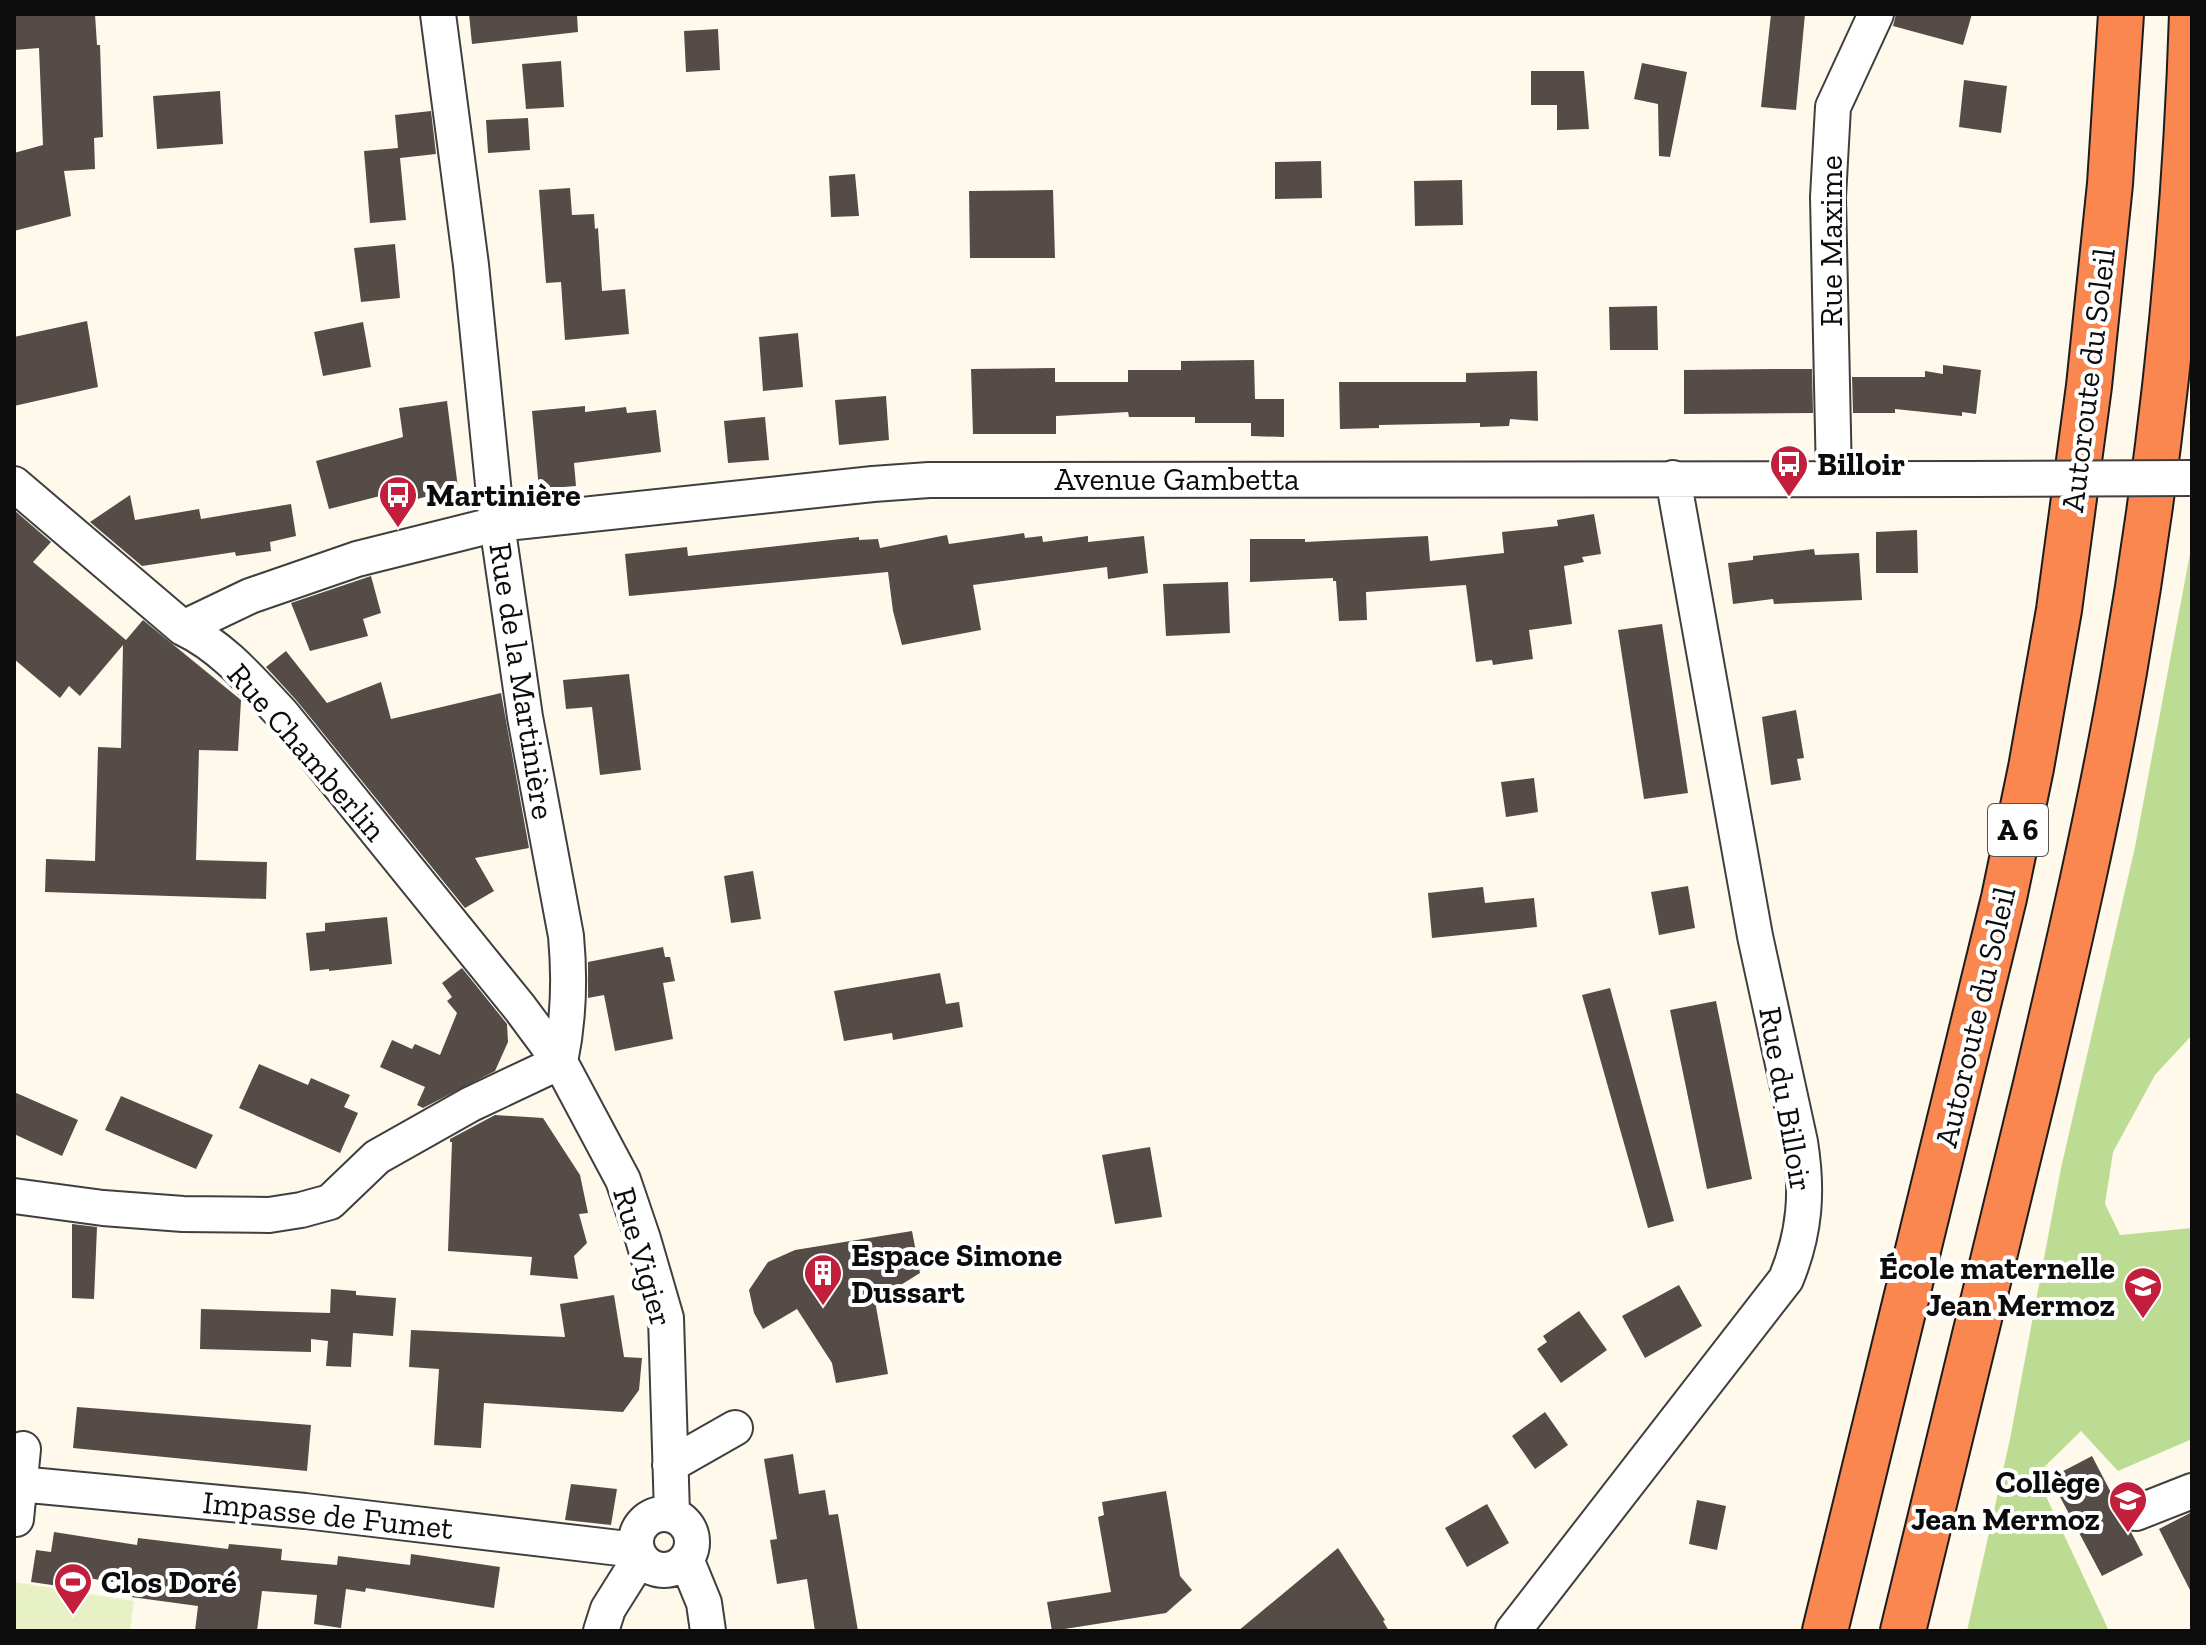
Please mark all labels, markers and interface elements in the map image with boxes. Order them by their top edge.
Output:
street label: Rue Maxime [1812,155,1850,327]
street label: Autoroute du Soleil [2053,246,2123,514]
bus stop icon: Billoir [1768,443,1810,498]
place label: Billoir [1817,445,1905,483]
street label: Avenue Gambetta [1054,460,1300,498]
bus stop icon: Martinière [377,474,419,529]
place label: Martinière [426,476,581,514]
street label: Rue de la Martinière [481,540,563,822]
street label: Rue Chamberlin [220,655,395,849]
road number: A 6 [1988,804,2048,856]
street label: Autoroute du Soleil [1927,883,2023,1151]
street label: Rue du Billoir [1751,1004,1821,1194]
street label: Rue Vigier [605,1183,681,1331]
place label: Espace Simone Dussart [851,1236,1062,1311]
place label: École maternelle Jean Mermoz [1879,1249,2115,1324]
building icon: Espace Simone Dussart [802,1252,844,1307]
school or university icon: École maternelle Jean Mermoz [2122,1265,2164,1320]
place label: Collège Jean Mermoz [1911,1463,2100,1538]
school or university icon: Collège Jean Mermoz [2107,1479,2149,1534]
street label: Impasse de Fumet [201,1483,455,1547]
sports icon: Clos Doré [52,1561,94,1616]
place label: Clos Doré [101,1563,237,1601]

